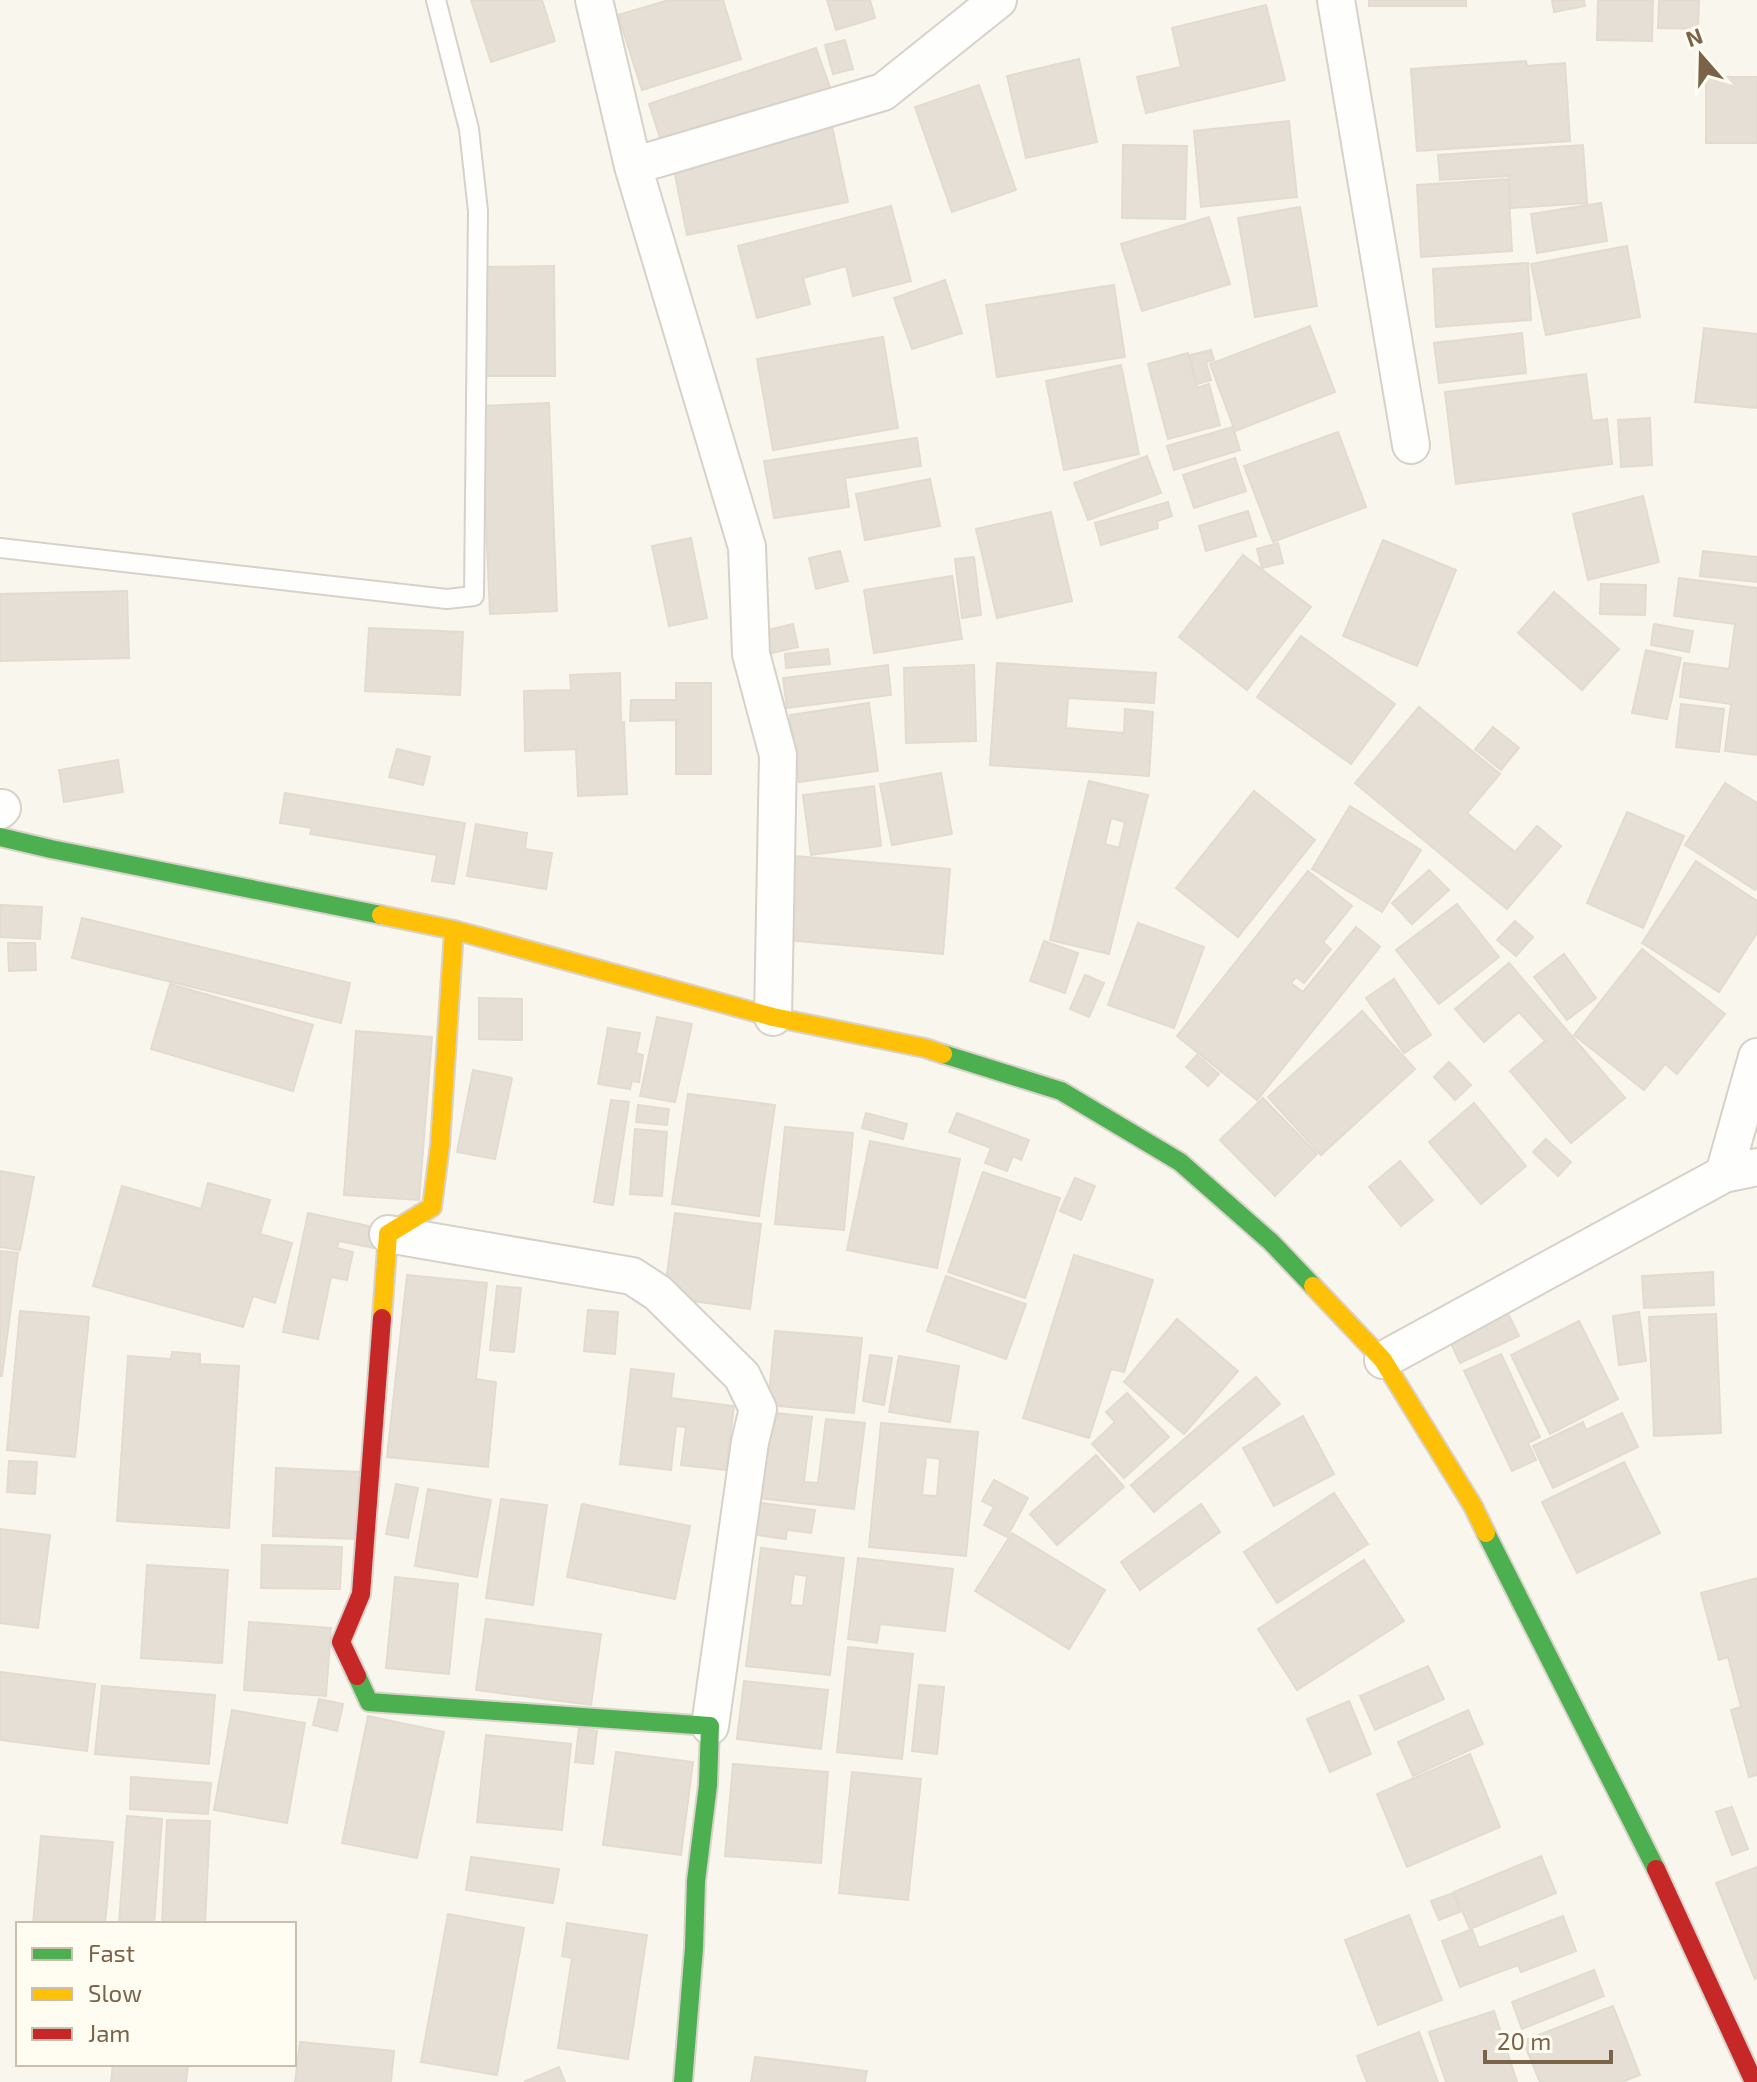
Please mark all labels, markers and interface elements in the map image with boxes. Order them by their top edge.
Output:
north arrow [1661,16,1741,96]
text: N [1682,21,1706,51]
legend [16,1922,296,2066]
text: Fast [88,1938,135,1967]
text: Slow [88,1978,142,2007]
scale bar [1485,2014,1611,2064]
text: Jam [88,2018,130,2047]
text: 20 m [1497,2026,1551,2055]

